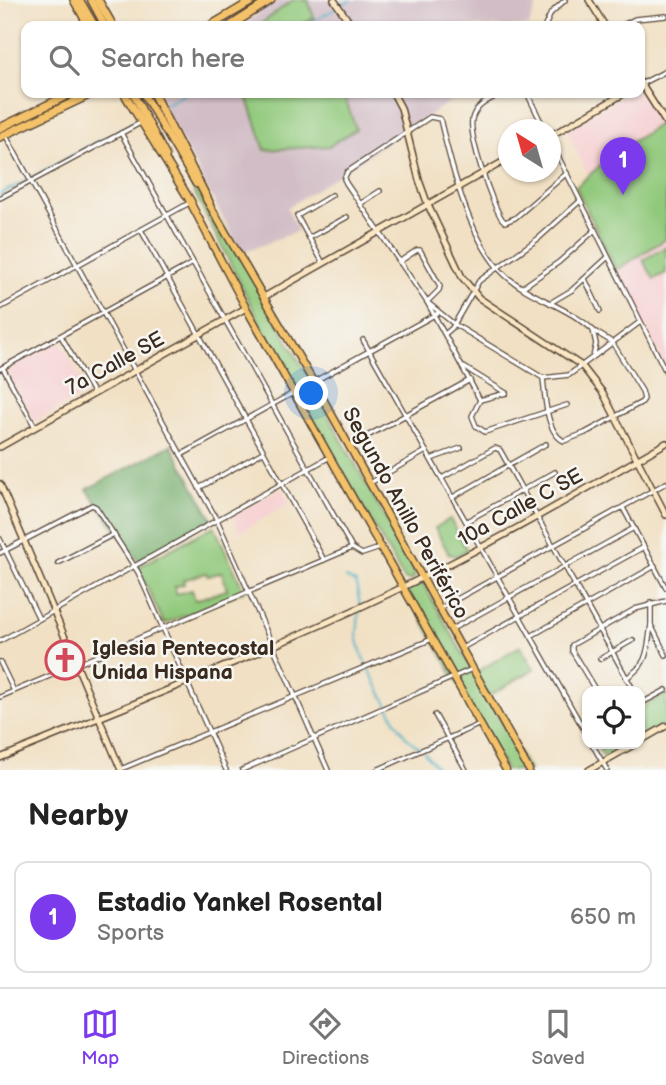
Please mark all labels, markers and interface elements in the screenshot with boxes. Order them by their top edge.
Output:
search box [21,21,645,98]
icon: search [45,41,83,79]
text: Search here [101,44,245,75]
north arrow [498,119,561,182]
pin: 1 [600,137,646,195]
street label: 7a Calle SE [62,326,169,401]
your location [294,376,328,410]
street label: Segundo Anillo Periférico [337,403,474,623]
street label: 10a Calle C SE [453,463,587,552]
place label: Iglesia Pentecostal Unida Hispana [92,636,274,685]
church icon: Iglesia Pentecostal Unida Hispana [44,639,86,681]
map controls [582,686,645,749]
button: locate [582,686,645,749]
text: Nearby [28,798,128,834]
text: Estadio Yankel Rosental [97,888,382,919]
text: 1 [48,903,58,931]
text: 650 m [570,903,636,931]
text: Sports [97,919,164,947]
tab: Map [81,1005,119,1070]
tab: Directions [282,1005,369,1070]
tab: Saved [531,1005,585,1070]

